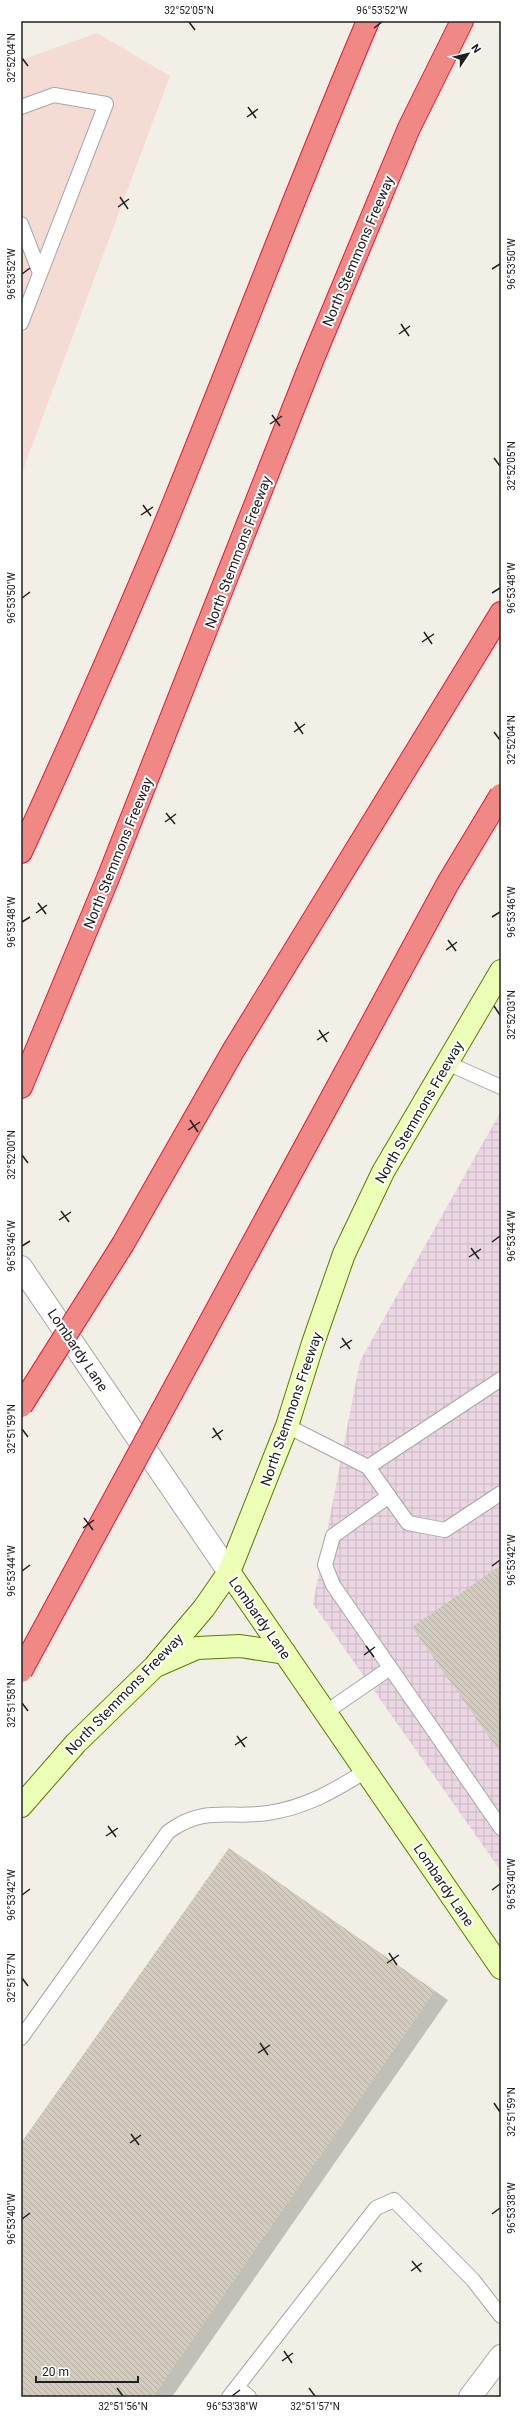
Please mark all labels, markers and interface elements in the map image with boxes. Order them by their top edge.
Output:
text: 32°52'05"N [164,5,214,16]
text: 96°53'52"W [356,5,408,16]
text: 32°52'04"N [6,33,17,83]
north arrow [448,34,488,74]
text: N [468,42,483,56]
street label: North Stemmons Freeway [319,173,397,329]
text: 96°53'50"W [506,238,517,290]
text: 96°53'52"W [6,248,17,300]
text: 32°52'05"N [506,441,517,491]
street label: North Stemmons Freeway [202,473,275,630]
text: 96°53'48"W [506,562,517,614]
text: 96°53'50"W [6,572,17,624]
text: 32°52'04"N [506,715,517,765]
street label: North Stemmons Freeway [80,775,156,931]
text: 96°53'46"W [506,886,517,938]
text: 96°53'48"W [6,896,17,948]
text: 32°52'03"N [506,990,517,1040]
street label: North Stemmons Freeway [372,1038,467,1186]
text: 32°52'00"N [6,1130,17,1180]
text: 96°53'44"W [506,1210,517,1262]
text: 96°53'46"W [6,1220,17,1272]
street label: Lombardy Lane [44,1306,112,1394]
street label: North Stemmons Freeway [257,1330,325,1488]
text: 32°51'59"N [6,1404,17,1454]
text: 96°53'42"W [506,1534,517,1586]
text: 96°53'44"W [6,1545,17,1597]
street label: Lombardy Lane [226,1574,294,1662]
street label: North Stemmons Freeway [62,1630,186,1758]
text: 32°51'58"N [6,1678,17,1728]
street label: Lombardy Lane [410,1841,478,1929]
text: 96°53'40"W [506,1858,517,1910]
text: 96°53'42"W [6,1869,17,1921]
text: 32°51'57"N [6,1953,17,2003]
text: 32°51'59"N [506,2087,517,2137]
text: 96°53'38"W [506,2182,517,2234]
text: 96°53'40"W [6,2193,17,2245]
scale bar [36,2358,138,2384]
text: 20 m [42,2365,69,2379]
text: 32°51'56"N [98,2401,148,2412]
text: 96°53'38"W [206,2401,258,2412]
text: 32°51'57"N [290,2401,340,2412]

